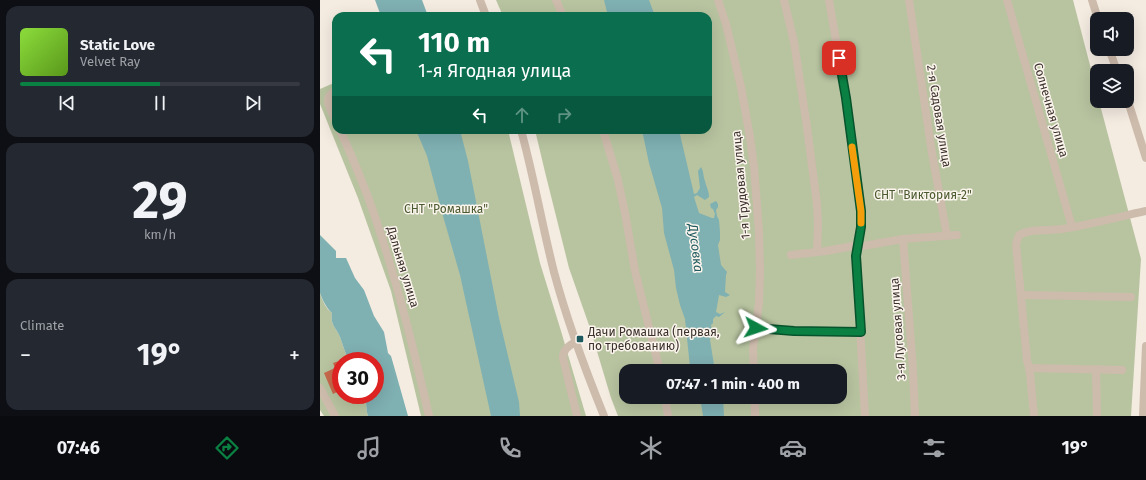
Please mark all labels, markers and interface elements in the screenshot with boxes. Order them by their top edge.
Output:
map controls [1090,12,1134,108]
button: sound [1090,12,1134,56]
text: 110 m [418,26,490,59]
icon: left [352,28,404,80]
text: Static Love [80,36,155,54]
pin [822,41,856,75]
icon: arrive [828,47,850,69]
text: Velvet Ray [80,54,140,69]
text: 1-я Ягодная улица [418,60,571,82]
street label: Солнечная улица [1031,61,1071,159]
street label: 2-я Садовая улица [924,64,954,168]
button: layers [1090,64,1134,108]
icon: previous [56,92,78,114]
icon: pause [149,92,171,114]
icon: next [242,92,264,114]
icon: left [469,104,491,126]
icon: ahead [511,104,533,126]
icon: right [553,104,575,126]
street label: 1-я Трудовая улица [729,130,753,240]
text: 29 [132,169,188,232]
park label: СНТ "Виктория-2" [874,188,972,202]
park label: СНТ "Ромашка" [404,202,488,216]
water label: Дусовка [685,222,706,273]
street label: Дальняя улица [384,224,422,309]
text: km/h [144,227,176,242]
street label: 3-я Луговая улица [887,277,909,381]
position arrow [735,307,777,349]
text: Climate [20,318,64,333]
place label: Дачи Ромашка (первая, по требованию) [587,325,720,353]
marker: Дачи Ромашка (первая, по требованию) [575,334,585,344]
text: 19° [137,337,183,373]
text: − [20,342,31,369]
text: + [289,342,300,369]
speed limit sign: 30 [332,352,384,404]
text: 07:47 · 1 min · 400 m [666,375,800,393]
icon: directions [213,434,241,462]
icon: music [355,434,383,462]
icon: phone [496,434,524,462]
icon: climate [637,434,665,462]
icon: car [779,434,807,462]
icon: filters [920,434,948,462]
text: 07:46 [57,437,100,459]
text: 19° [1061,437,1089,459]

